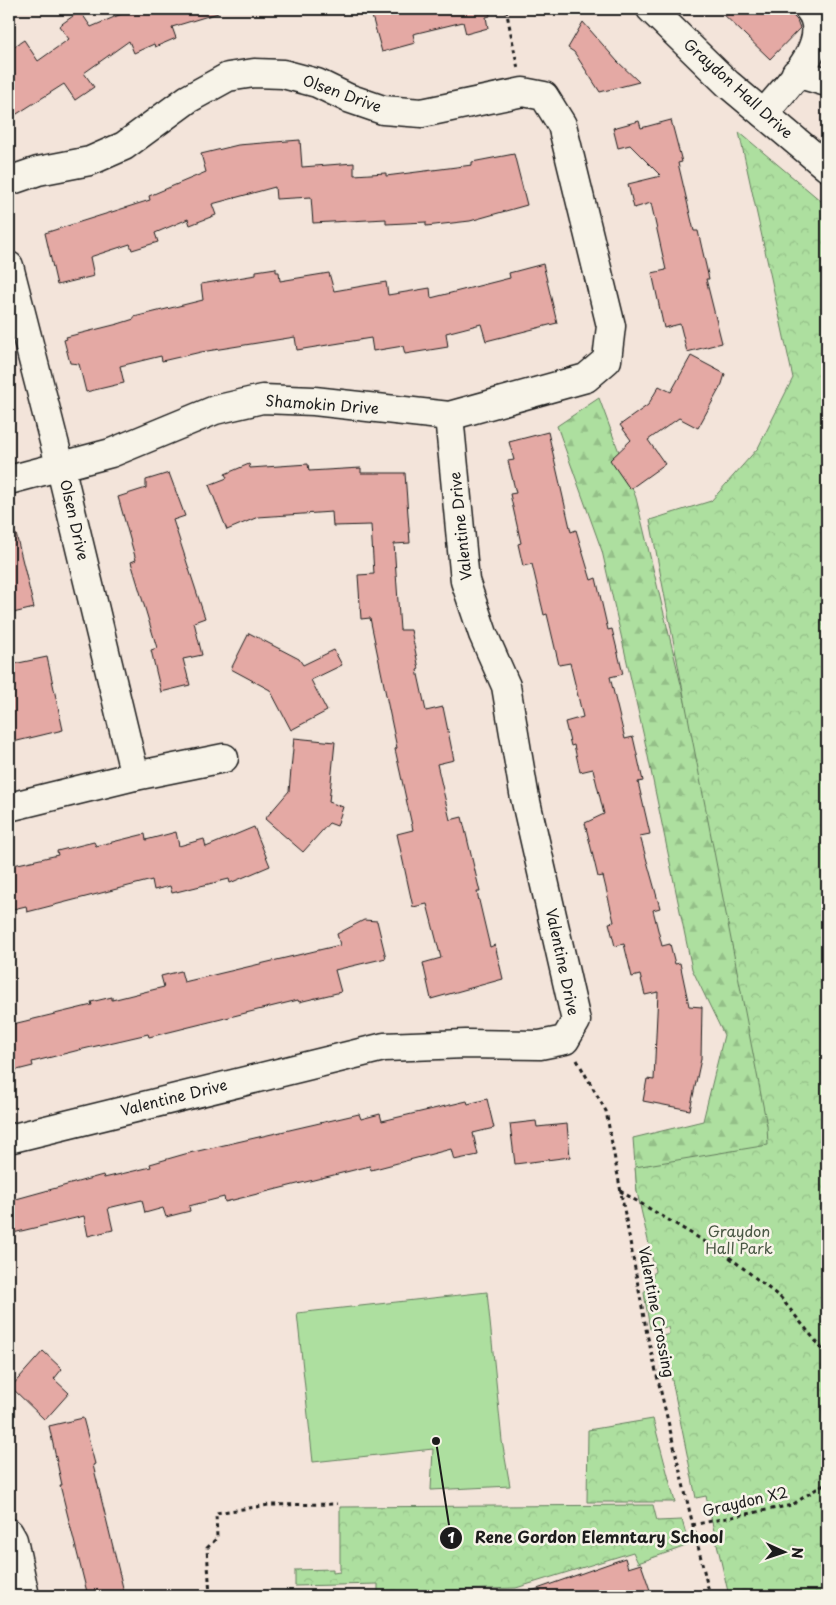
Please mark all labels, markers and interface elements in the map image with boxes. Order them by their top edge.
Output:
street label: Graydon Hall Drive [679,32,799,143]
street label: Olsen Drive [300,68,385,117]
street label: Shamokin Drive [265,388,380,419]
street label: Valentine Drive [442,471,477,582]
street label: Olsen Drive [55,477,96,562]
street label: Valentine Drive [541,906,586,1017]
street label: Valentine Drive [118,1072,229,1121]
park label: Graydon Hall Park [705,1219,773,1259]
street label: Valentine Crossing [633,1244,681,1379]
street label: Graydon X2 [700,1480,790,1522]
callout: Rene Gordon Elemntary School [439,1522,733,1553]
text: Rene Gordon Elemntary School [475,1524,723,1548]
text: 1 [447,1525,455,1548]
north arrow [758,1528,808,1578]
text: N [787,1547,808,1559]

